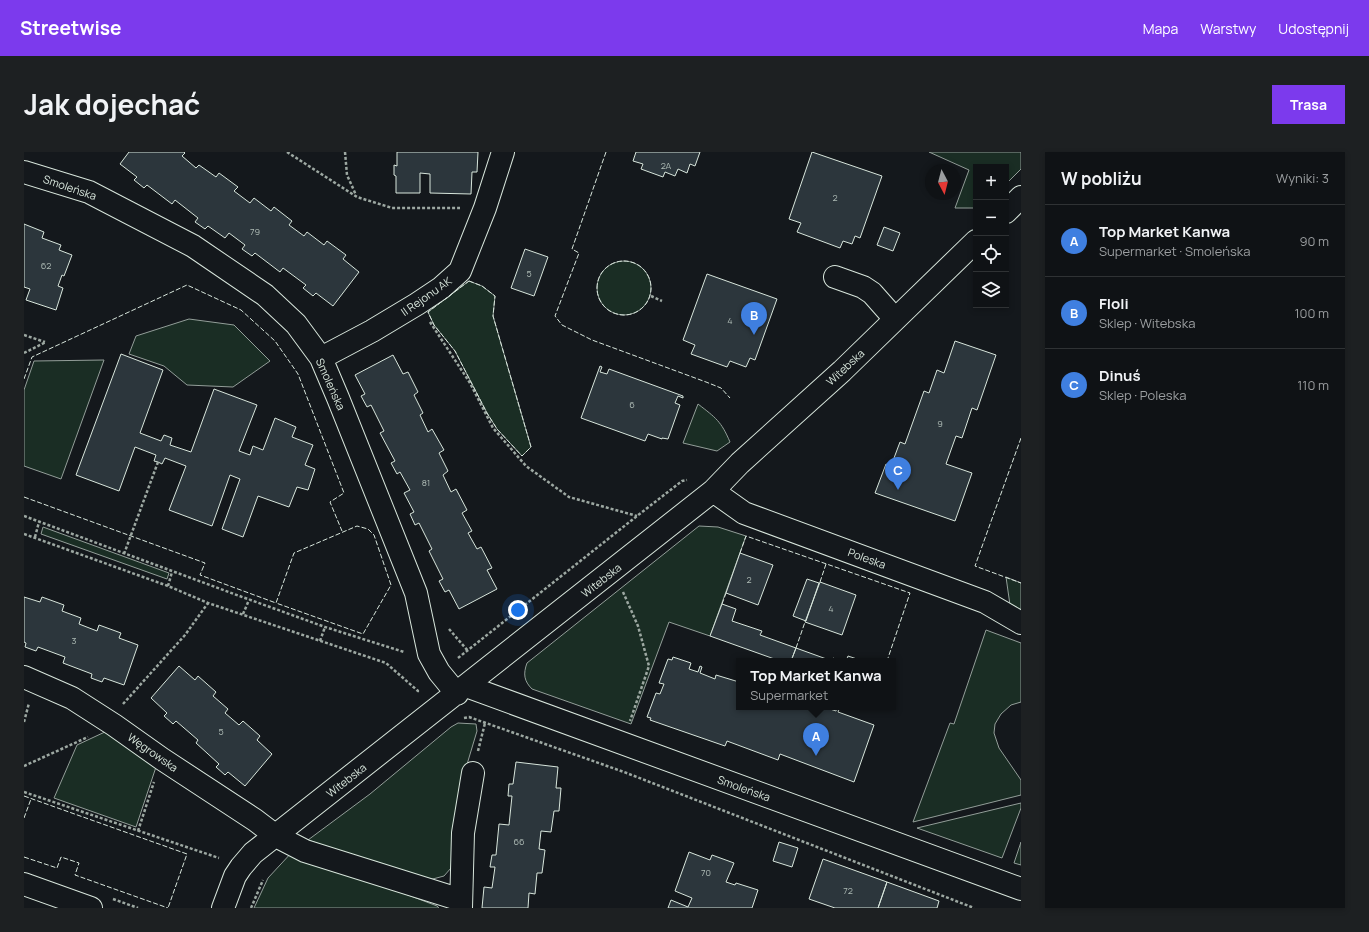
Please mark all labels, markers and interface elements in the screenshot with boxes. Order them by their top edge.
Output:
text: Streetwise [20,15,122,41]
text: Mapa [1143,19,1178,38]
text: Warstwy [1200,19,1256,38]
text: Udostępnij [1278,19,1349,38]
text: Jak dojechać [24,85,200,123]
button: Trasa [1272,85,1345,124]
house number: 2A [661,159,672,172]
north arrow [925,164,961,200]
map controls [973,164,1009,308]
button: + [973,164,1009,200]
text: W pobliżu [1061,167,1142,190]
text: Wyniki: 3 [1276,169,1329,187]
street label: Smoleńska [41,171,99,203]
house number: 2 [832,191,838,204]
button: − [973,200,1009,236]
text: Top Market Kanwa [1099,221,1230,242]
house number: 79 [250,225,260,238]
text: A [1070,232,1078,250]
text: 90 m [1299,232,1329,250]
button: locate [973,236,1009,272]
text: Supermarket · Smoleńska [1099,242,1250,260]
house number: 62 [41,259,51,272]
house number: 5 [526,267,532,280]
button: layers [973,272,1009,308]
street label: II Rejonu AK [398,273,455,319]
text: Floli [1099,293,1129,314]
pin: B [741,302,767,335]
text: B [1070,304,1078,322]
text: 100 m [1294,304,1329,322]
house number: 4 [727,314,733,327]
text: Sklep · Witebska [1099,314,1195,332]
street label: Witebska [823,345,867,389]
street label: Smoleńska [313,356,349,412]
text: Dinuś [1099,365,1141,386]
text: C [1069,376,1079,394]
text: 110 m [1297,376,1329,394]
text: Sklep · Poleska [1099,386,1186,404]
house number: 6 [629,398,635,411]
house number: 9 [937,417,943,430]
pin: C [885,457,911,490]
house number: 81 [422,476,430,489]
street label: Poleska [846,544,888,572]
street label: Witebska [578,560,624,600]
house number: 2 [746,573,752,586]
your location [508,600,528,620]
house number: 4 [828,602,834,615]
house number: 3 [72,634,77,647]
popup [736,658,896,710]
text: Top Market Kanwa [750,665,882,686]
text: Supermarket [750,686,828,704]
pin: A [803,723,829,756]
house number: 5 [218,725,224,738]
street label: Węgrowska [125,729,181,775]
street label: Witebska [323,760,369,800]
street label: Smoleńska [715,771,773,805]
house number: 66 [513,835,525,848]
house number: 70 [701,866,711,879]
house number: 72 [843,884,853,897]

